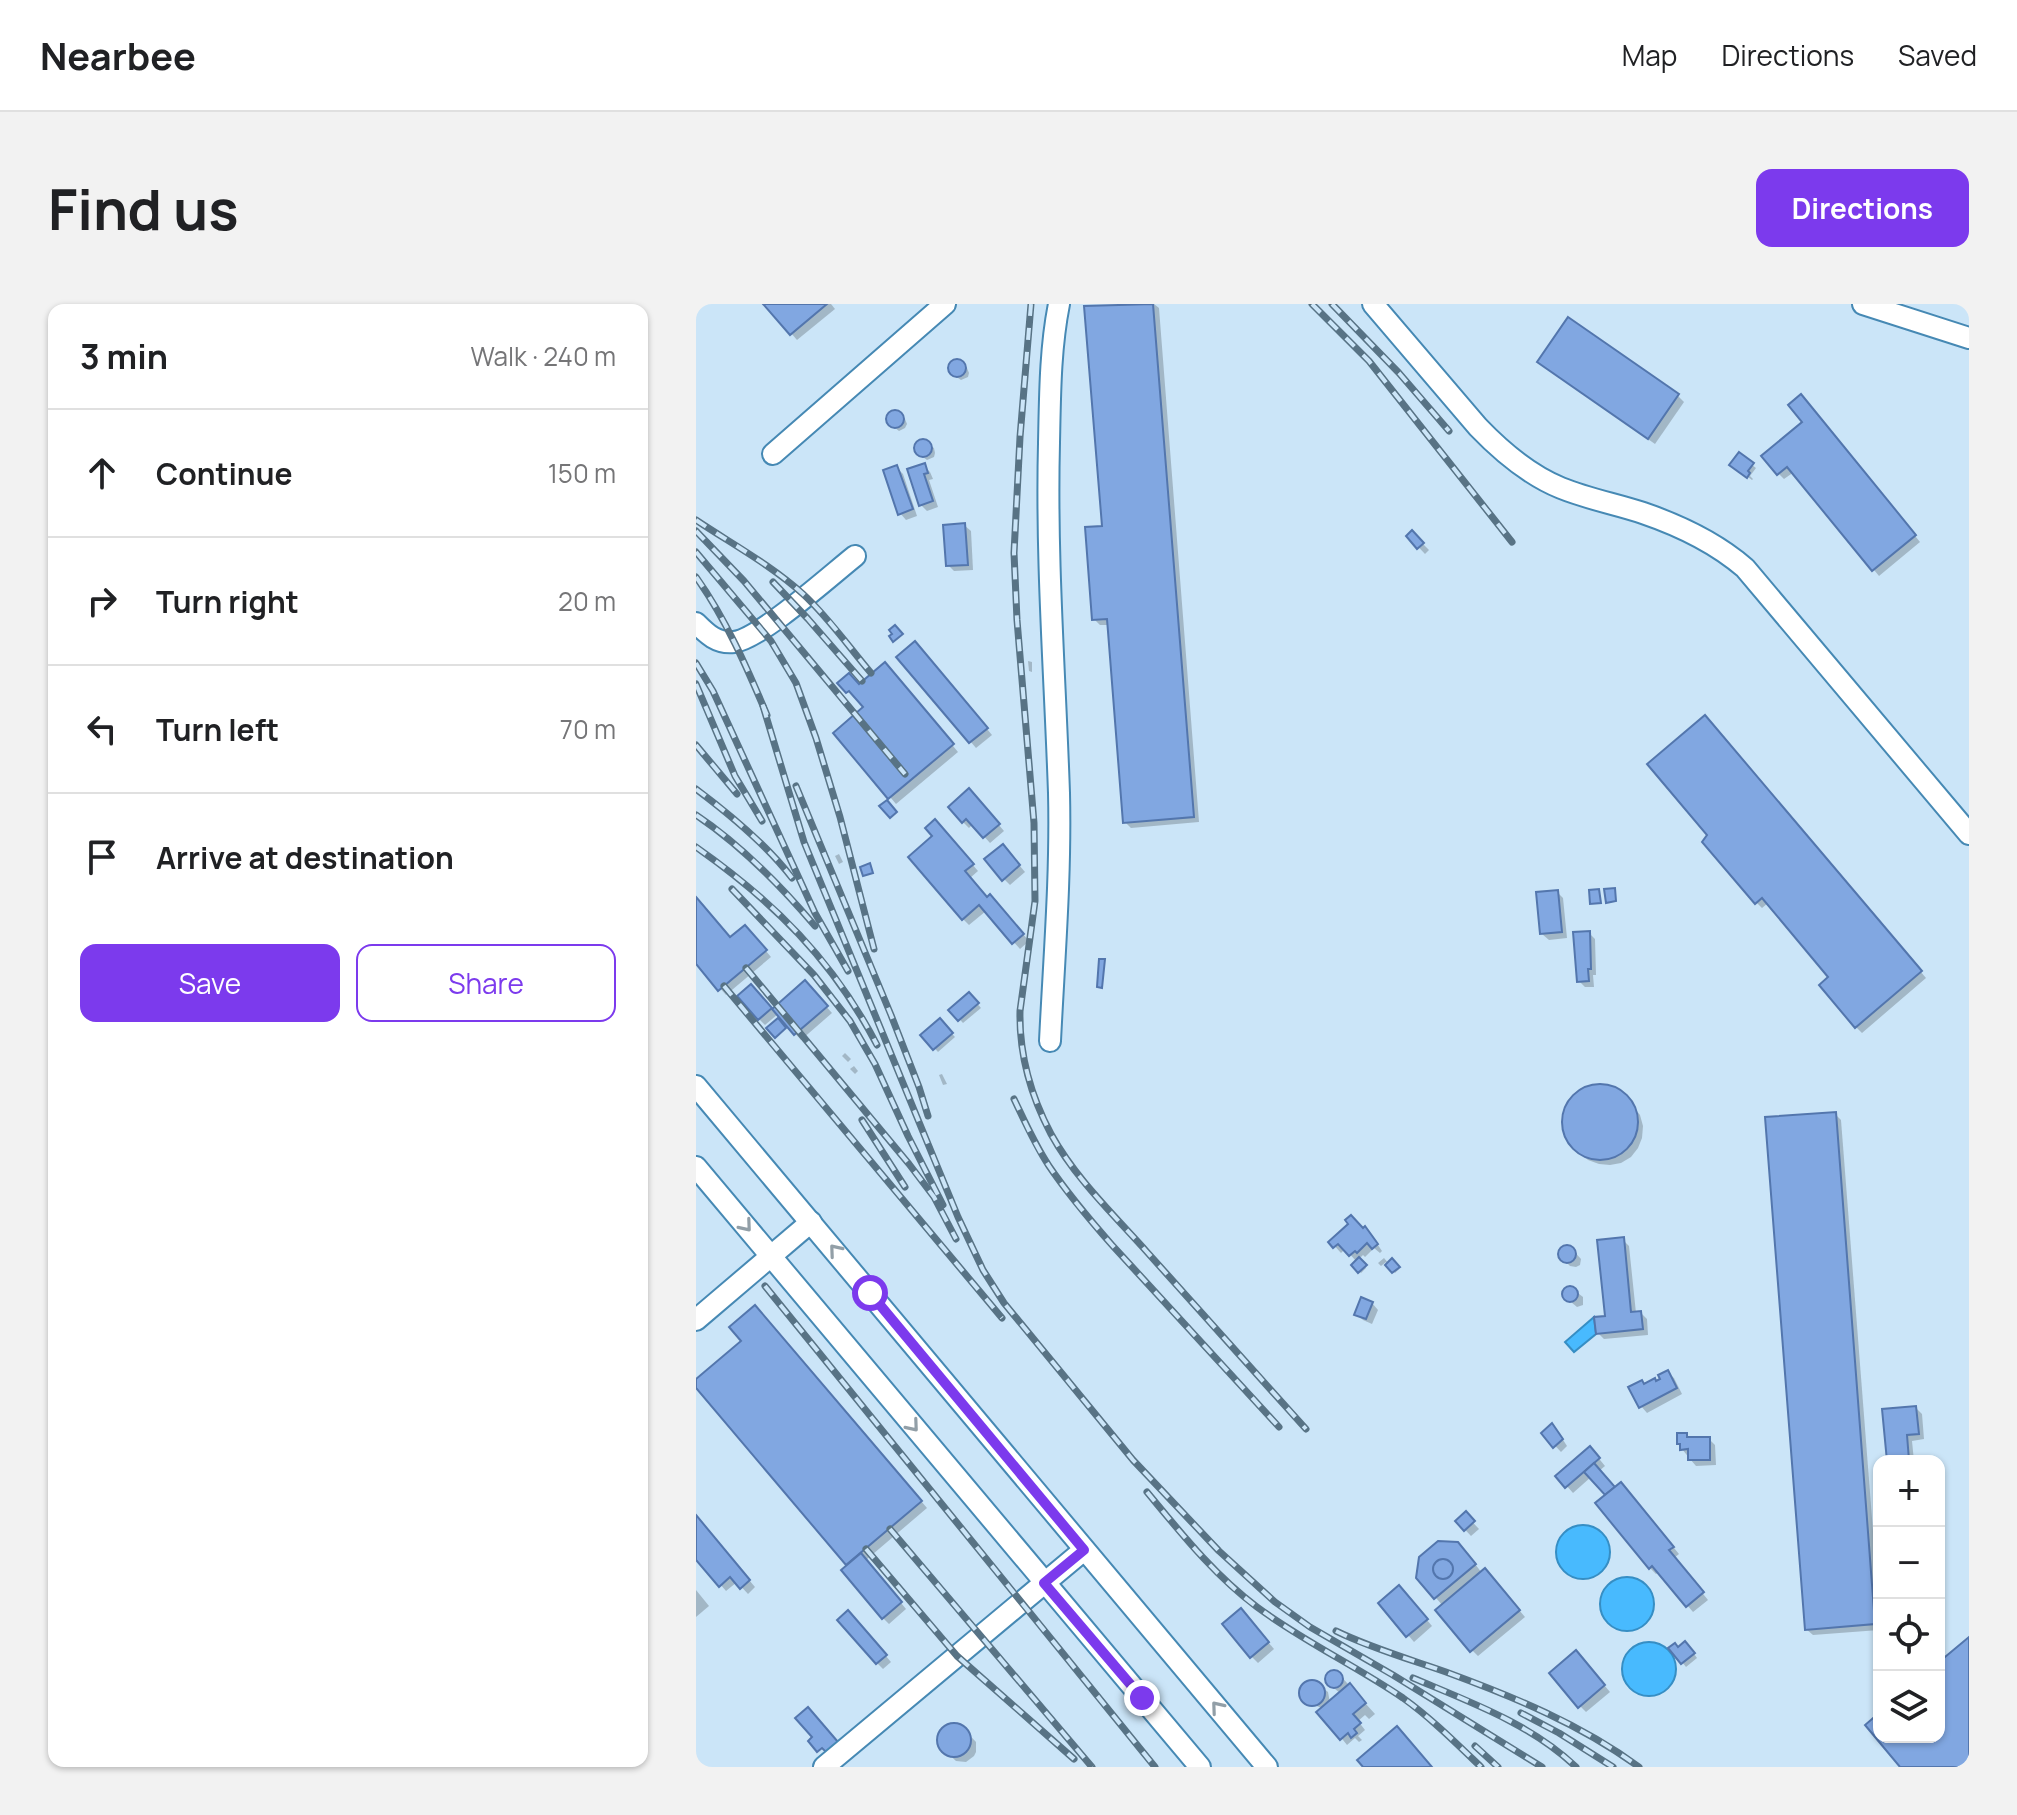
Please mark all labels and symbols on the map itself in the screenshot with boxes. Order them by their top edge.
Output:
one-way arrow [736,1217,751,1232]
one-way arrow [830,1245,845,1260]
route start [852,1275,888,1311]
one-way arrow [903,1417,918,1431]
route end [1124,1680,1160,1716]
one-way arrow [1212,1702,1227,1717]

